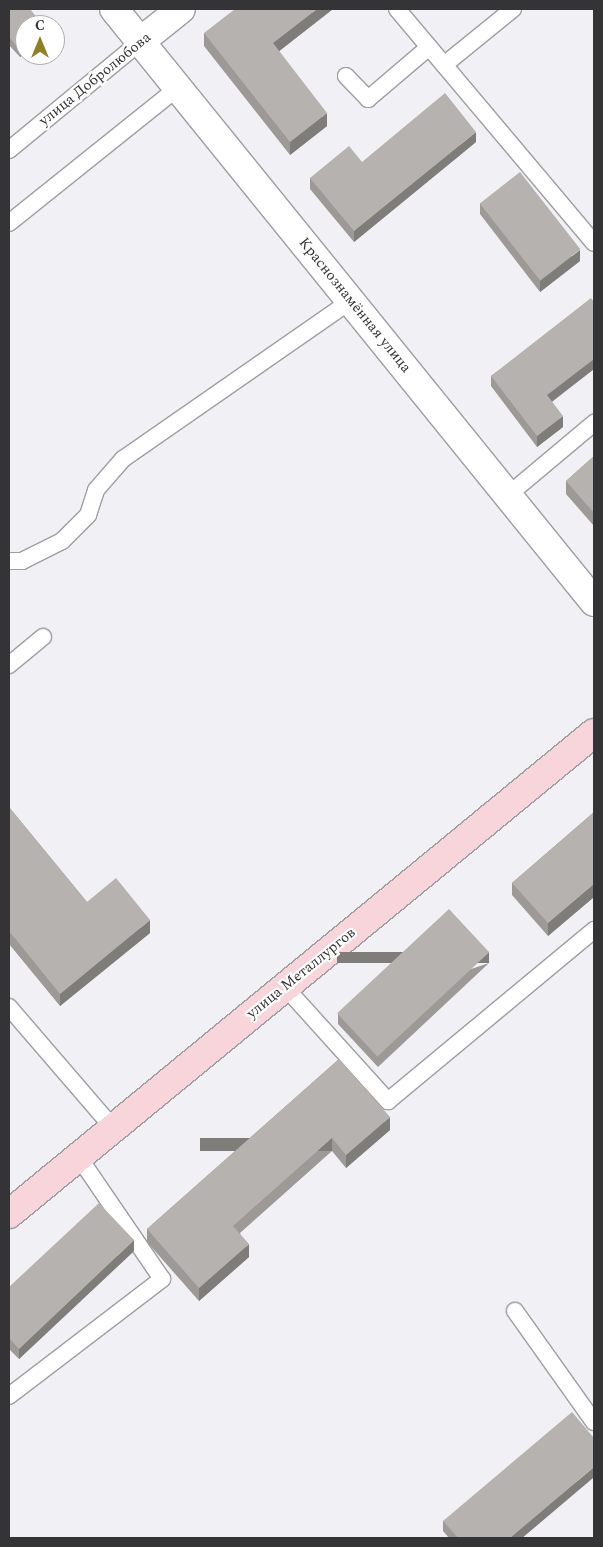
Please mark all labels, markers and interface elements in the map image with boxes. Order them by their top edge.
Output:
north arrow [15,15,65,65]
text: С [35,15,45,36]
street label: улица Добролюбова [35,28,155,130]
street label: Краснознамённая улица [295,234,415,376]
street label: улица Металлургов [243,924,359,1022]

